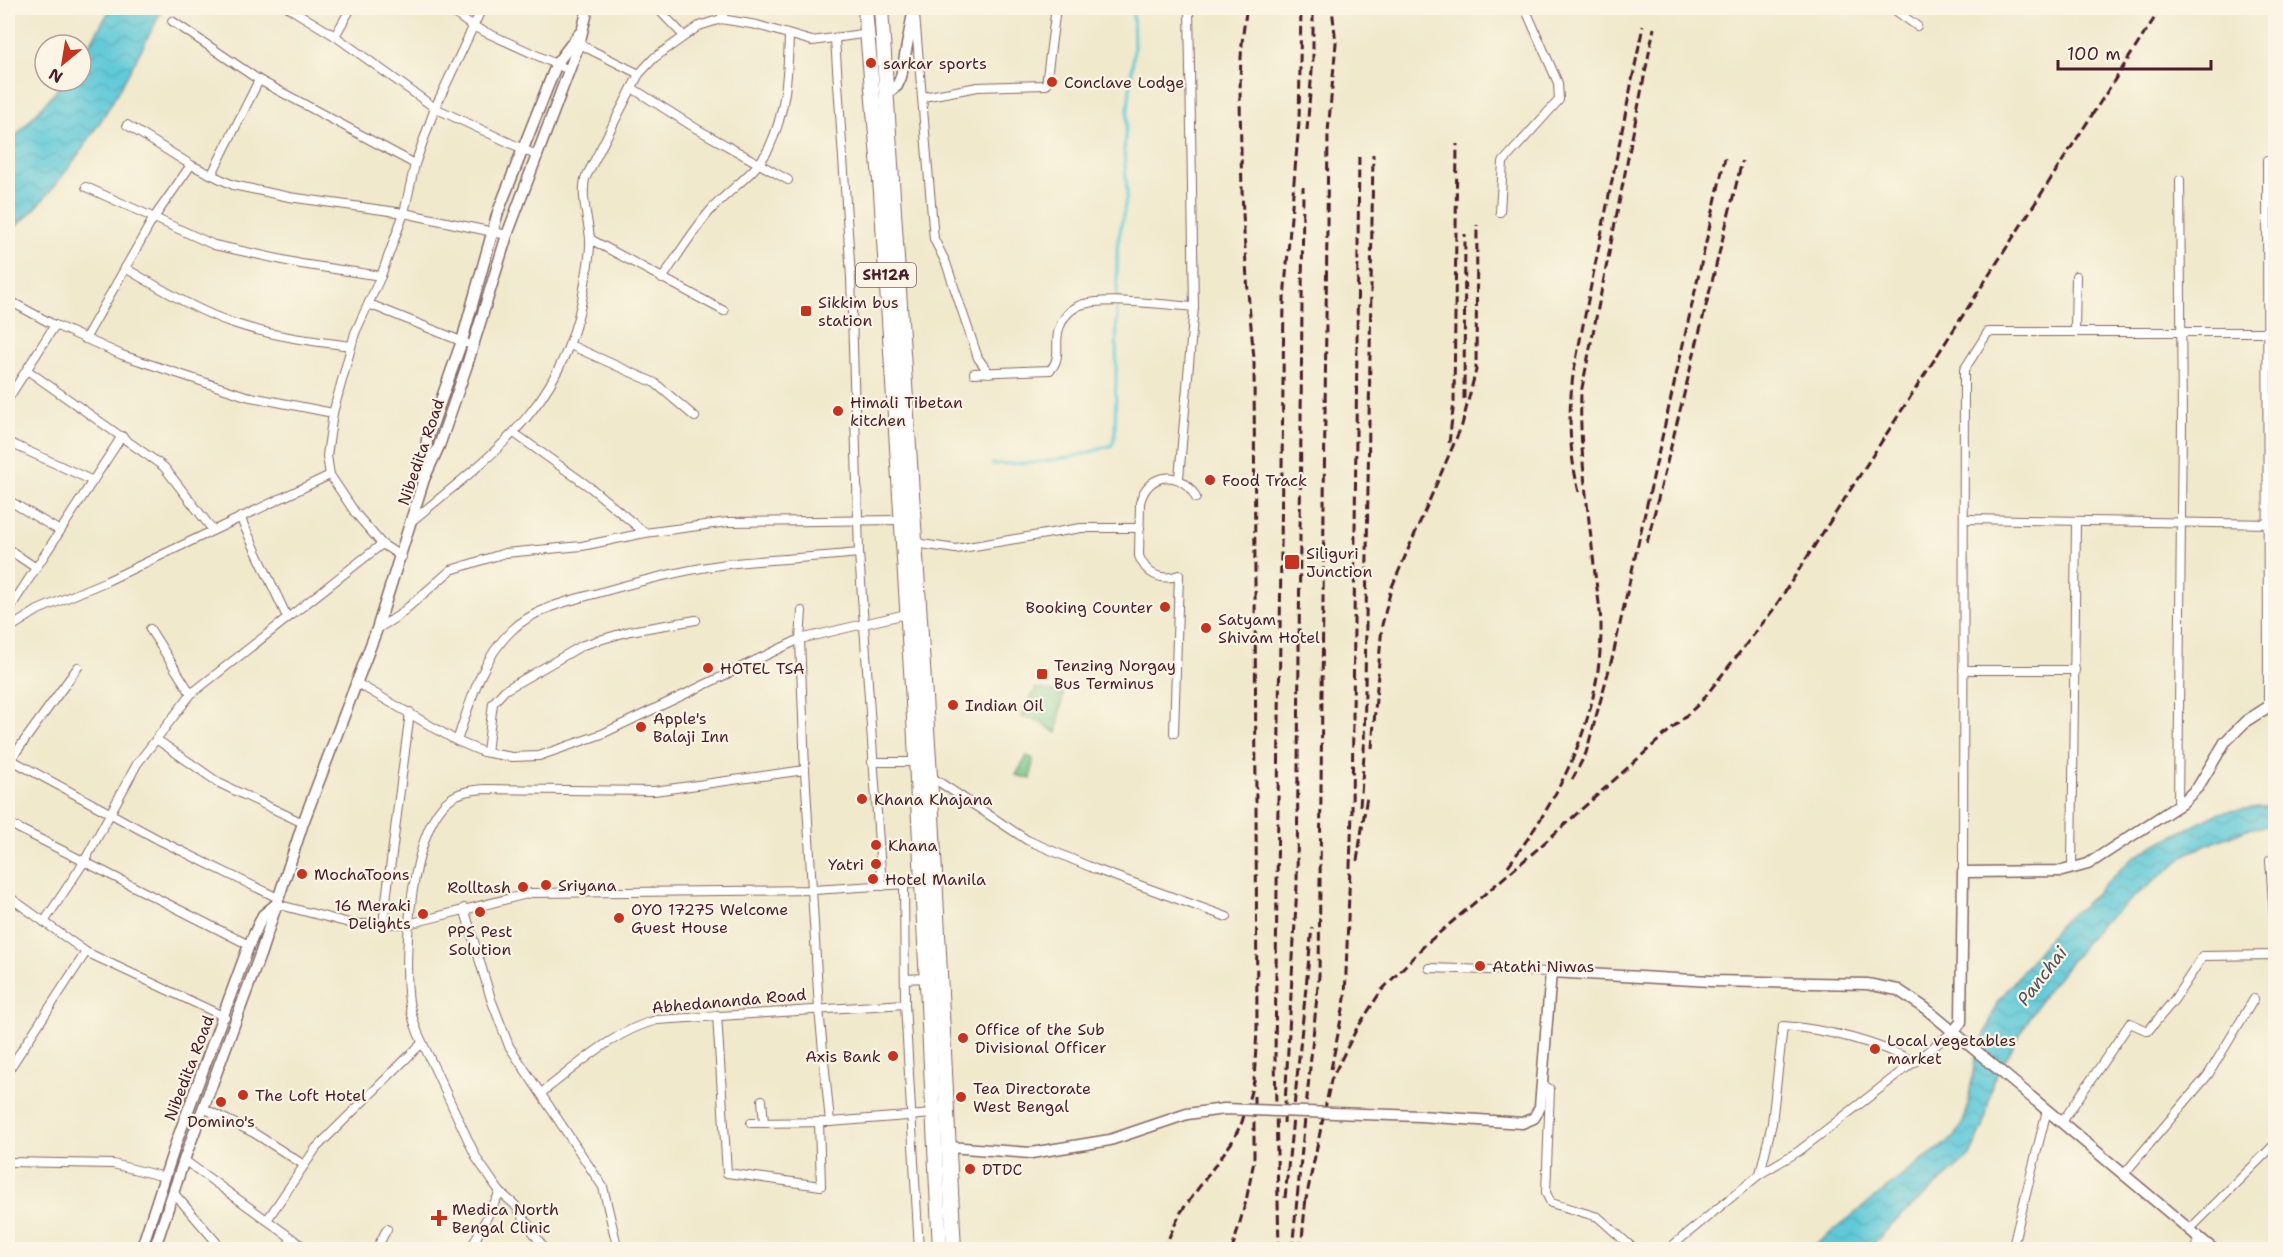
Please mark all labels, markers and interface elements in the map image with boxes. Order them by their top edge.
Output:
north arrow [33,33,93,93]
scale bar [2058,33,2211,71]
text: 100 m [2067,42,2121,66]
place label: sarkar sports [883,53,987,74]
marker: sarkar sports [864,56,878,70]
text: N [45,63,66,88]
place label: Conclave Lodge [1064,72,1184,93]
marker: Conclave Lodge [1045,75,1059,89]
road number: SH12A [856,263,916,287]
place label: Sikkim bus station [818,292,899,331]
marker: Sikkim bus station [799,304,813,318]
place label: Himali Tibetan kitchen [850,392,963,431]
street label: Nibedita Road [393,396,449,508]
marker: Himali Tibetan kitchen [831,404,845,418]
place label: Food Track [1222,470,1307,491]
marker: Food Track [1203,473,1217,487]
place label: Siliguri Junction [1306,543,1373,582]
marker: Siliguri Junction [1283,553,1301,571]
place label: Booking Counter [1026,597,1153,618]
marker: Booking Counter [1158,600,1172,614]
place label: Satyam Shivam Hotel [1218,609,1320,648]
marker: Satyam Shivam Hotel [1199,621,1213,635]
place label: Tenzing Norgay Bus Terminus [1054,655,1176,694]
place label: HOTEL TSA [720,658,805,679]
marker: HOTEL TSA [701,661,715,675]
marker: Tenzing Norgay Bus Terminus [1035,667,1049,681]
place label: Indian Oil [965,695,1044,716]
marker: Indian Oil [946,698,960,712]
place label: Apple's Balaji Inn [653,708,729,747]
marker: Apple's Balaji Inn [634,720,648,734]
place label: Khana Khajana [874,789,992,810]
marker: Khana Khajana [855,792,869,806]
place label: Khana [888,835,938,856]
marker: Khana [869,838,883,852]
place label: Yatri [828,854,864,875]
marker: Yatri [869,857,883,871]
place label: MochaToons [314,864,410,885]
marker: MochaToons [295,867,309,881]
place label: Hotel Manila [885,869,986,890]
marker: Hotel Manila [866,872,880,886]
place label: Sriyana [558,875,617,896]
place label: Rolltash [447,877,511,898]
marker: Sriyana [539,878,553,892]
marker: Rolltash [516,880,530,894]
place label: 16 Meraki Delights [334,895,411,934]
place label: OYO 17275 Welcome Guest House [631,899,788,938]
marker: PPS Pest Solution [473,905,487,919]
marker: 16 Meraki Delights [416,907,430,921]
marker: OYO 17275 Welcome Guest House [612,911,626,925]
place label: PPS Pest Solution [447,921,513,960]
water label: Panchai [2011,941,2073,1010]
place label: Atathi Niwas [1492,956,1595,977]
marker: Atathi Niwas [1473,959,1487,973]
street label: Abhedananda Road [651,984,807,1018]
street label: Nibedita Road [159,1012,219,1124]
place label: Office of the Sub Divisional Officer [975,1019,1107,1058]
place label: Local vegetables market [1887,1030,2016,1069]
marker: Office of the Sub Divisional Officer [956,1031,970,1045]
marker: Local vegetables market [1868,1042,1882,1056]
place label: Axis Bank [805,1046,881,1067]
marker: Axis Bank [886,1049,900,1063]
place label: Tea Directorate West Bengal [973,1078,1091,1117]
place label: The Loft Hotel [255,1085,366,1106]
marker: The Loft Hotel [236,1088,250,1102]
marker: Tea Directorate West Bengal [954,1090,968,1104]
marker: Domino's [214,1095,228,1109]
place label: Domino's [187,1111,255,1132]
place label: DTDC [982,1159,1022,1180]
marker: DTDC [963,1162,977,1176]
place label: Medica North Bengal Clinic [452,1199,559,1238]
marker: Medica North Bengal Clinic [430,1209,448,1227]

